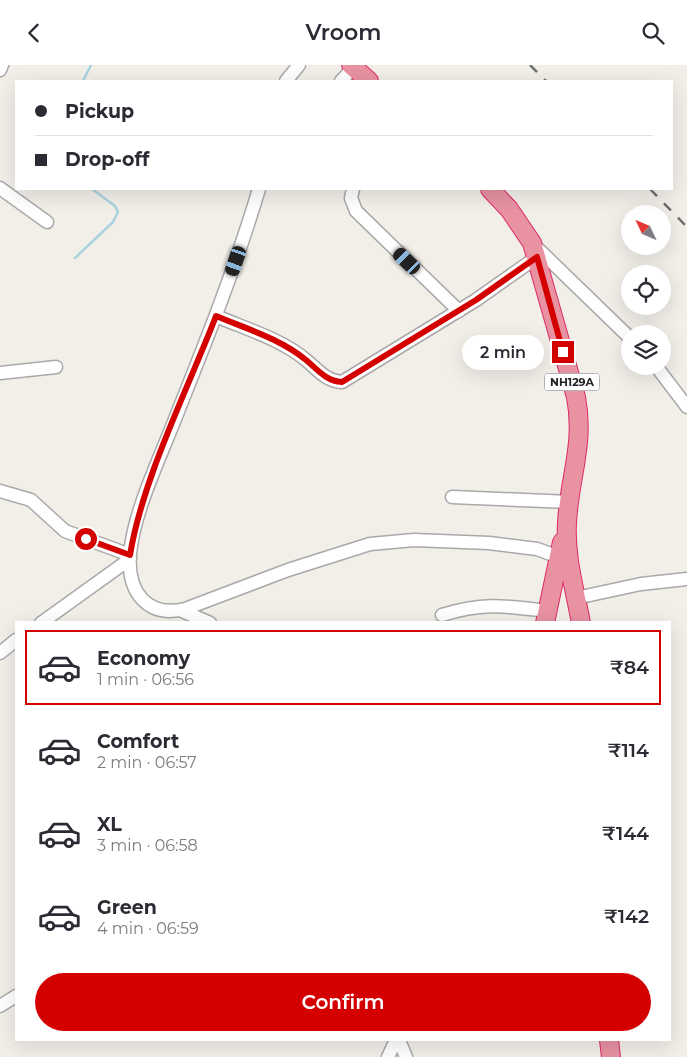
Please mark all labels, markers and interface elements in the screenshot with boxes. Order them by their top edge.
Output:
icon: back [20,19,48,47]
text: Vroom [306,19,381,46]
icon: search [639,19,667,47]
text: Pickup [65,100,134,123]
text: Drop-off [65,148,149,171]
north arrow [621,205,671,255]
map controls [621,205,671,375]
car [224,244,247,278]
car [390,245,423,277]
button: locate [621,265,671,315]
button: layers [621,325,671,375]
callout: 2 min [463,335,546,369]
route end [552,341,574,363]
text: 2 min [480,343,526,362]
road number: NH129A [544,373,600,391]
route start [75,528,97,550]
icon: car [37,645,82,690]
text: Economy [97,647,190,670]
text: ₹84 [610,656,649,679]
text: 1 min · 06:56 [97,670,194,689]
icon: car [37,728,82,773]
text: Comfort [97,730,179,753]
text: ₹114 [608,739,649,762]
text: 2 min · 06:57 [97,753,197,772]
icon: car [37,811,82,856]
text: XL [97,813,122,836]
text: ₹144 [602,822,649,845]
text: 3 min · 06:58 [97,836,198,855]
icon: car [37,894,82,939]
text: Green [97,896,157,919]
text: ₹142 [604,905,649,928]
text: 4 min · 06:59 [97,919,199,938]
button: Confirm [35,973,651,1031]

